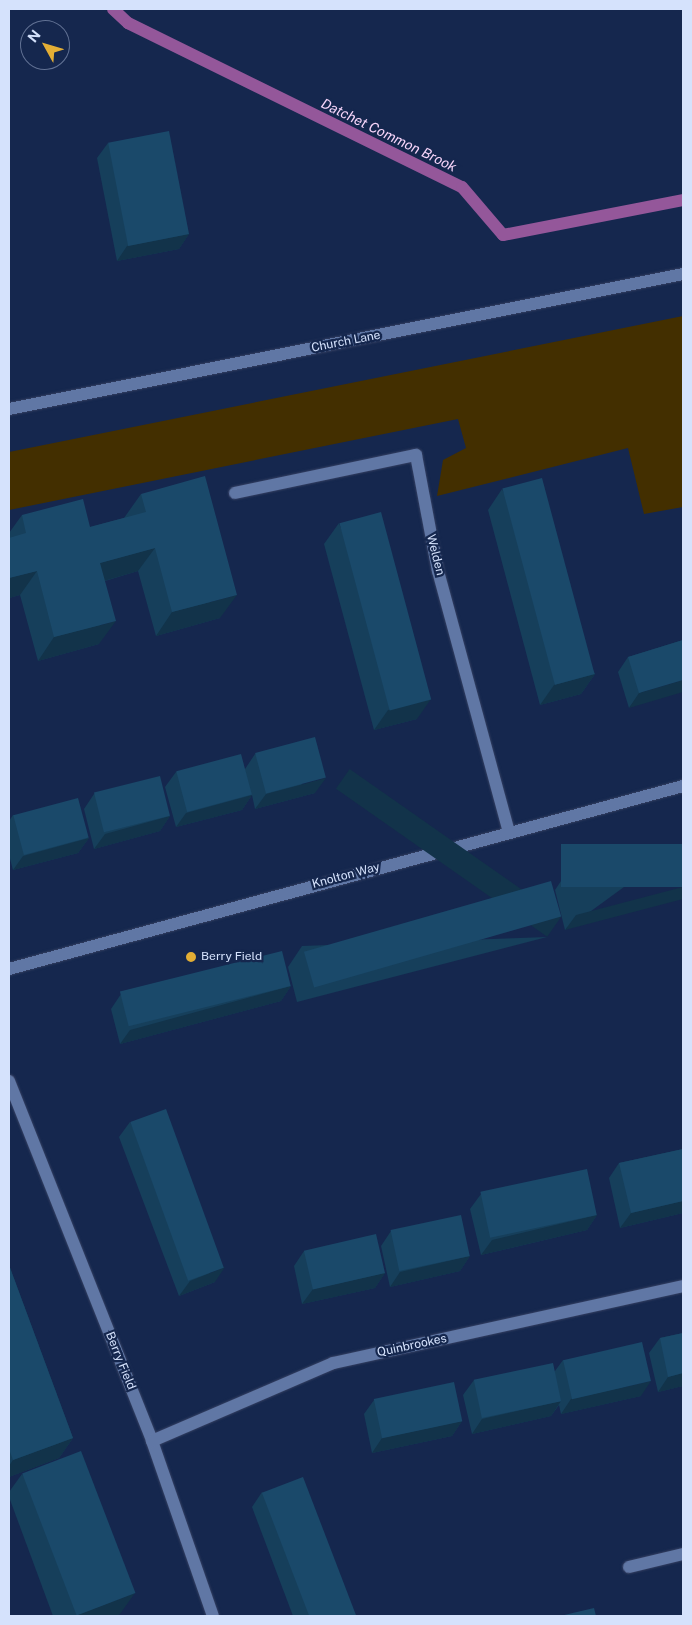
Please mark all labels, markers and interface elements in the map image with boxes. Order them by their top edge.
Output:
north arrow [20,20,70,70]
text: N [24,27,44,45]
water label: Datchet Common Brook [319,95,459,175]
street label: Church Lane [310,328,382,356]
street label: Welden [423,533,447,577]
street label: Knolton Way [310,860,382,892]
place label: Berry Field [201,950,262,964]
marker: Berry Field [185,951,197,963]
street label: Berry Field [102,1330,138,1392]
street label: Quinbrookes [376,1332,448,1360]

